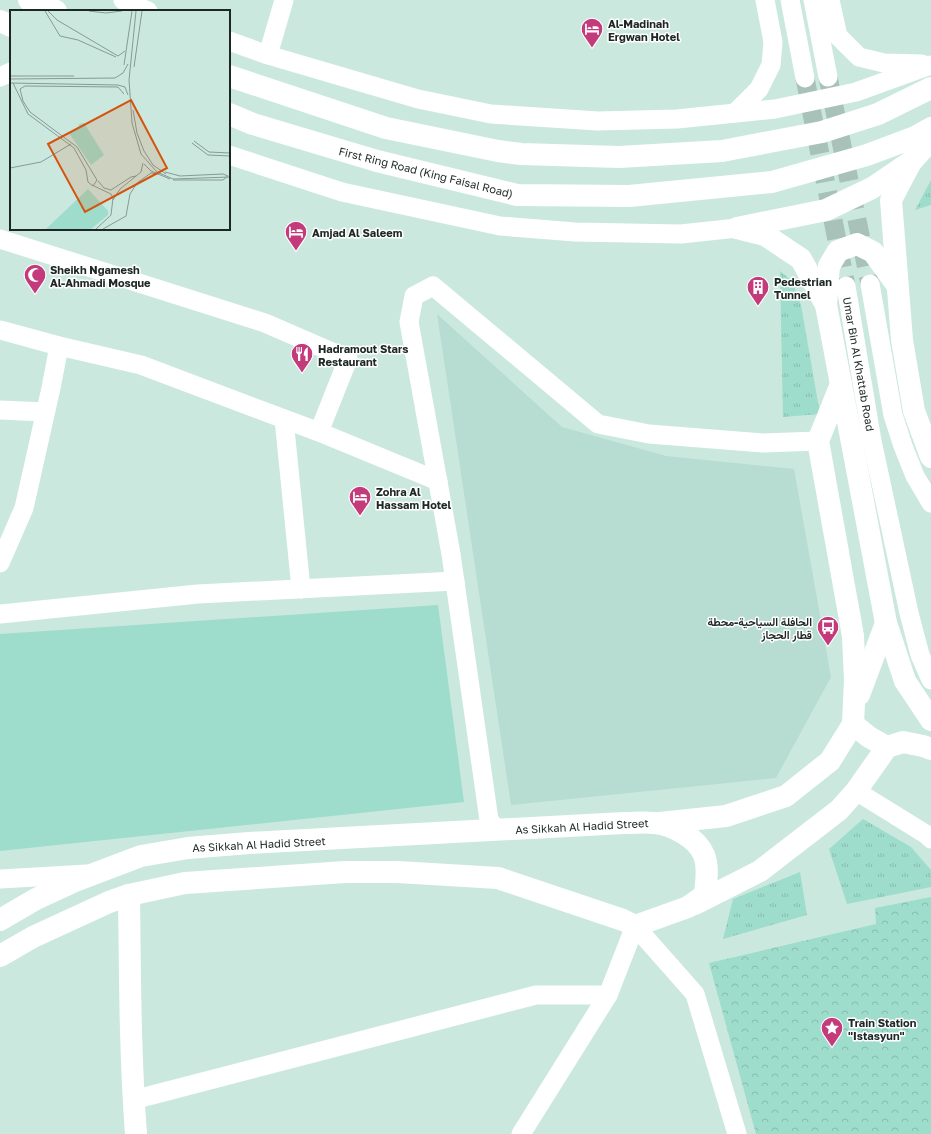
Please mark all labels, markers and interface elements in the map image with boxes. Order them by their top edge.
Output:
inset map [10,10,230,230]
hotel icon: Al-Madinah Ergwan Hotel [579,16,605,49]
place label: Al-Madinah Ergwan Hotel [608,17,680,43]
street label: First Ring Road (King Faisal Road) [338,144,514,200]
hotel icon: Amjad Al Saleem [283,219,309,252]
place label: Amjad Al Saleem [312,226,403,239]
mosque icon: Sheikh Ngamesh Al-Ahmadi Mosque [22,262,48,295]
place label: Sheikh Ngamesh Al-Ahmadi Mosque [50,263,151,289]
building icon: Pedestrian Tunnel [745,274,771,307]
place label: Pedestrian Tunnel [774,275,832,301]
street label: Umar Bin Al Khattab Road [841,296,877,432]
restaurant icon: Hadramout Stars Restaurant [289,341,315,374]
place label: Hadramout Stars Restaurant [318,342,408,368]
hotel icon: Zohra Al Hassam Hotel [347,484,373,517]
place label: Zohra Al Hassam Hotel [376,485,452,511]
bus stop icon: الحافلة السياحية-محطة قطار الحجاز [815,614,841,647]
place label: الحافلة السياحية-محطة قطار الحجاز [707,615,812,642]
street label: As Sikkah Al Hadid Street [515,816,649,836]
street label: As Sikkah Al Hadid Street [192,834,326,854]
place icon: Train Station "Istasyun" [819,1015,845,1048]
place label: Train Station "Istasyun" [848,1016,917,1042]

